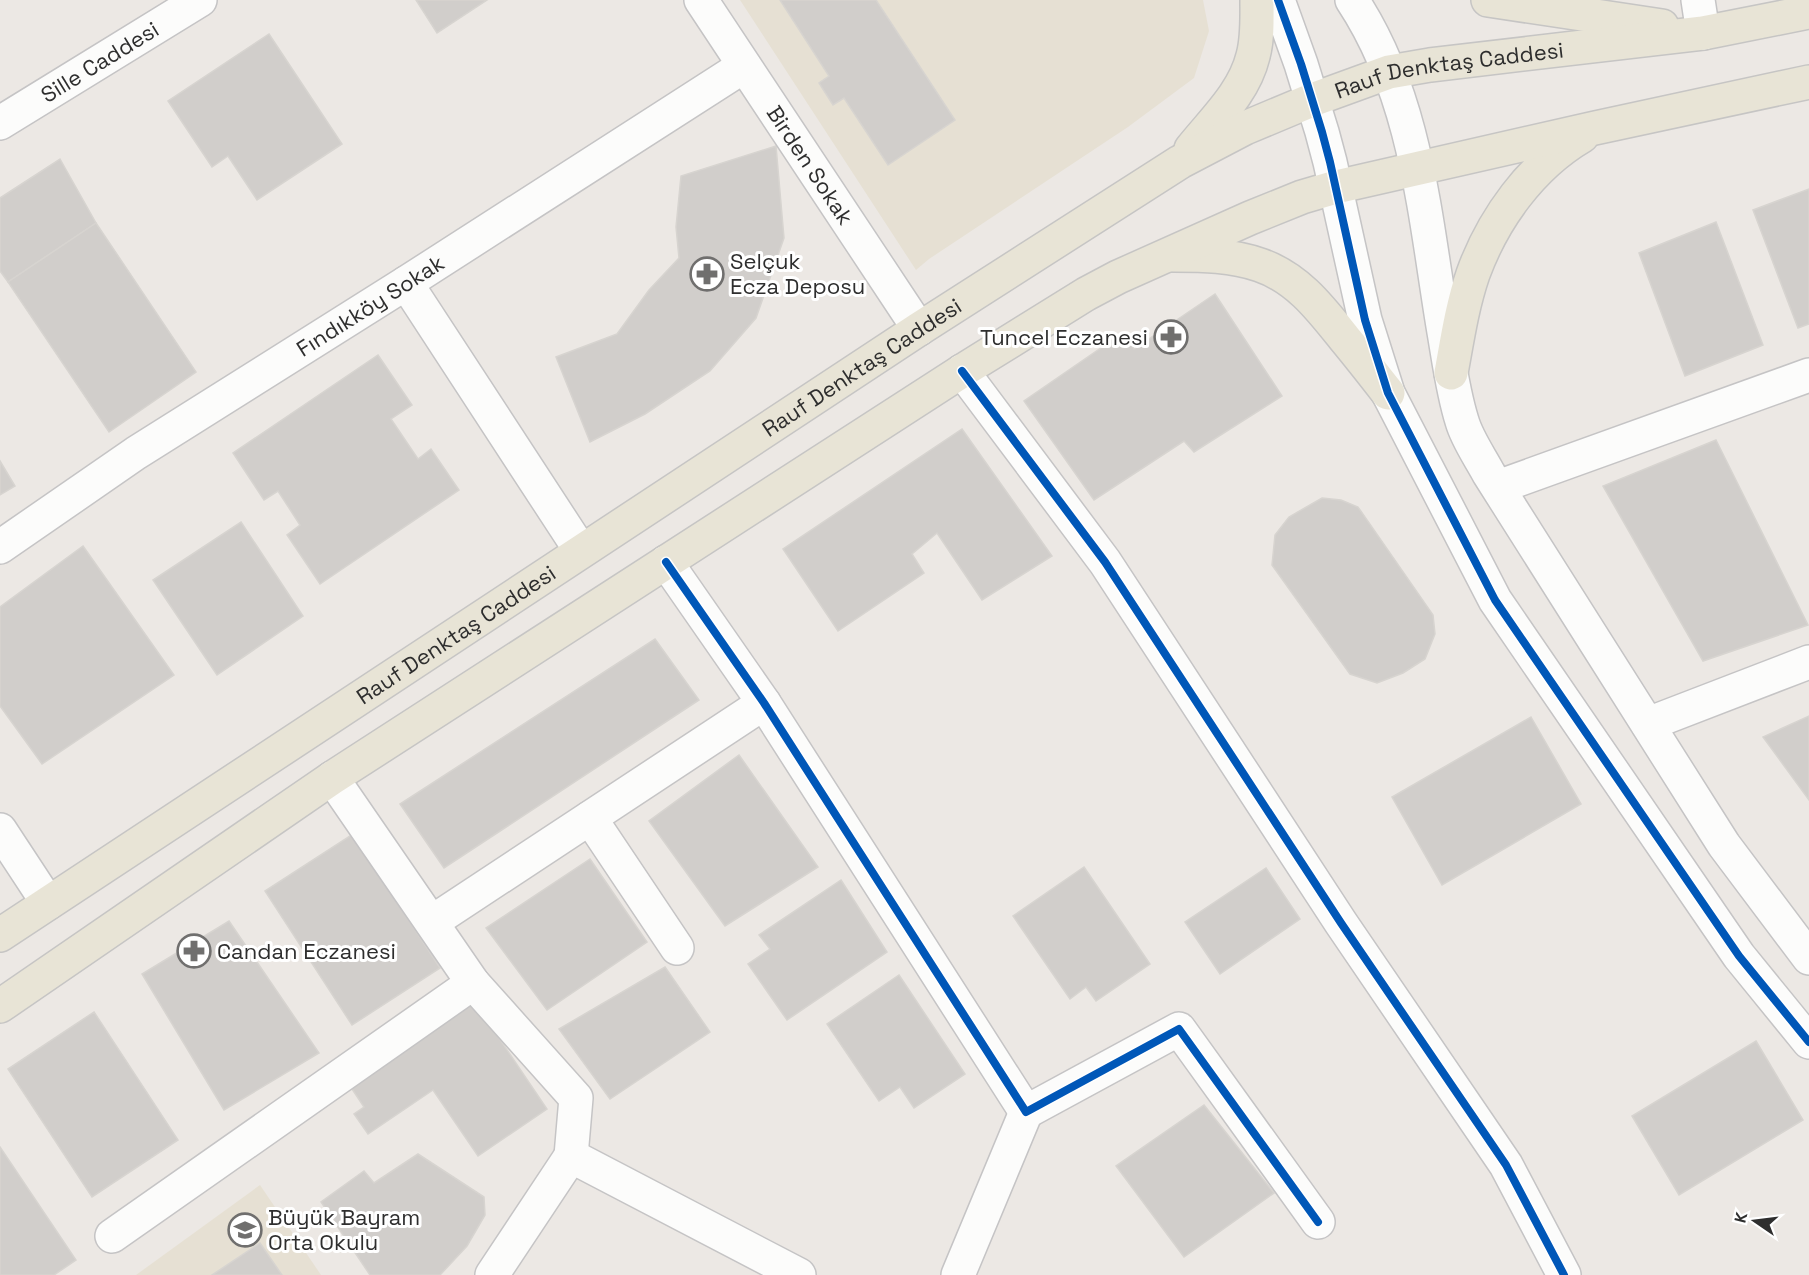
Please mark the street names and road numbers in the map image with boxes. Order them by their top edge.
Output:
street label: Sille Caddesi [36,15,164,109]
street label: Rauf Denktaş Caddesi [1331,35,1565,105]
street label: Birden Sokak [761,100,860,230]
street label: Fındıkköy Sokak [291,248,449,363]
street label: Rauf Denktaş Caddesi [757,292,967,443]
street label: Rauf Denktaş Caddesi [351,559,561,710]

